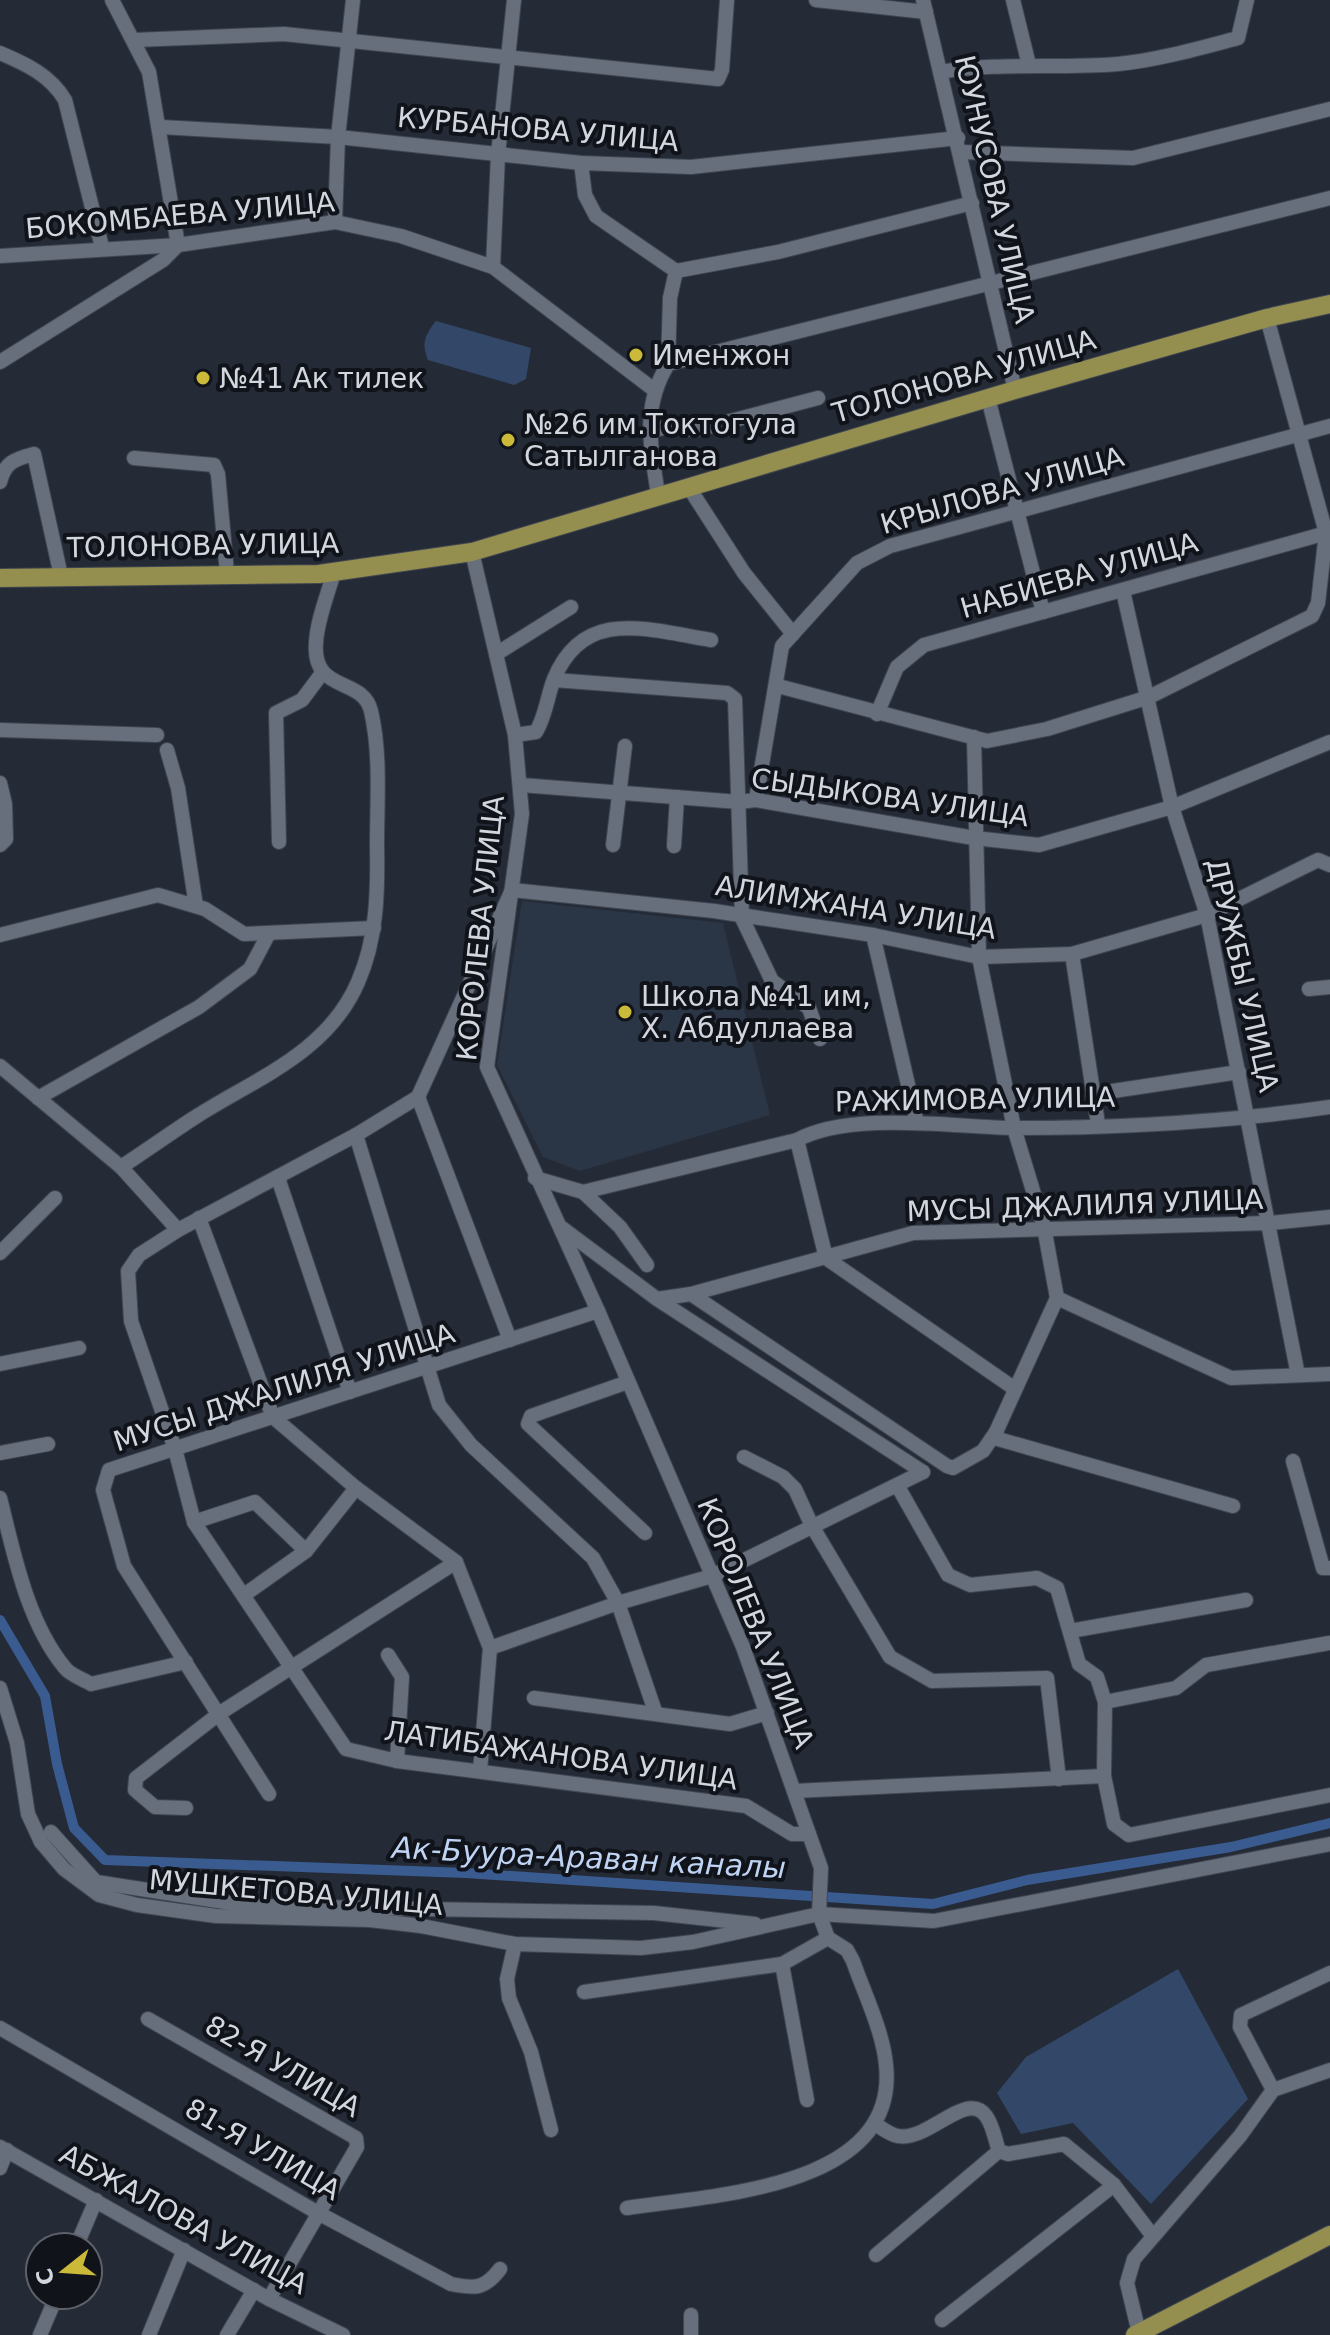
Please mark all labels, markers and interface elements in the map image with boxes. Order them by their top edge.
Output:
street label: ЮУНУСОВА УЛИЦА [948,52,1041,326]
street label: КУРБАНОВА УЛИЦА [396,101,680,158]
street label: БОКОМБАЕВА УЛИЦА [24,186,336,245]
street label: ТОЛОНОВА УЛИЦА [828,323,1100,430]
place label: Именжон [652,339,790,372]
marker: Именжон [627,346,645,364]
place label: №41 Ак тилек [219,362,424,395]
marker: №41 Ак тилек [194,369,212,387]
place label: №26 им.Токтогула Сатылганова [524,408,797,473]
marker: №26 им.Токтогула Сатылганова [499,431,517,449]
street label: КРЫЛОВА УЛИЦА [877,440,1128,541]
street label: НАБИЕВА УЛИЦА [957,526,1202,625]
street label: ТОЛОНОВА УЛИЦА [65,527,340,564]
street label: СЫДЫКОВА УЛИЦА [749,762,1031,833]
street label: КОРОЛЕВА УЛИЦА [450,794,511,1062]
street label: ДРУЖБЫ УЛИЦА [1200,855,1285,1095]
street label: АЛИМЖАНА УЛИЦА [713,869,999,946]
place label: Школа №41 им, Х. Абдуллаева [641,980,871,1045]
marker: Школа №41 им, Х. Абдуллаева [616,1003,634,1021]
street label: РАЖИМОВА УЛИЦА [834,1081,1116,1118]
street label: МУСЫ ДЖАЛИЛЯ УЛИЦА [906,1183,1264,1228]
street label: МУСЫ ДЖАЛИЛЯ УЛИЦА [109,1317,459,1458]
street label: КОРОЛЕВА УЛИЦА [690,1493,821,1753]
street label: ЛАТИБАЖАНОВА УЛИЦА [382,1714,740,1797]
water label: Ак-Буура-Араван каналы [389,1830,787,1885]
street label: МУШКЕТОВА УЛИЦА [148,1863,444,1922]
street label: 82-Я УЛИЦА [199,2009,366,2124]
street label: 81-Я УЛИЦА [179,2092,346,2207]
street label: АБЖАЛОВА УЛИЦА [54,2138,313,2301]
north arrow [24,2231,104,2311]
text: С [31,2265,60,2288]

